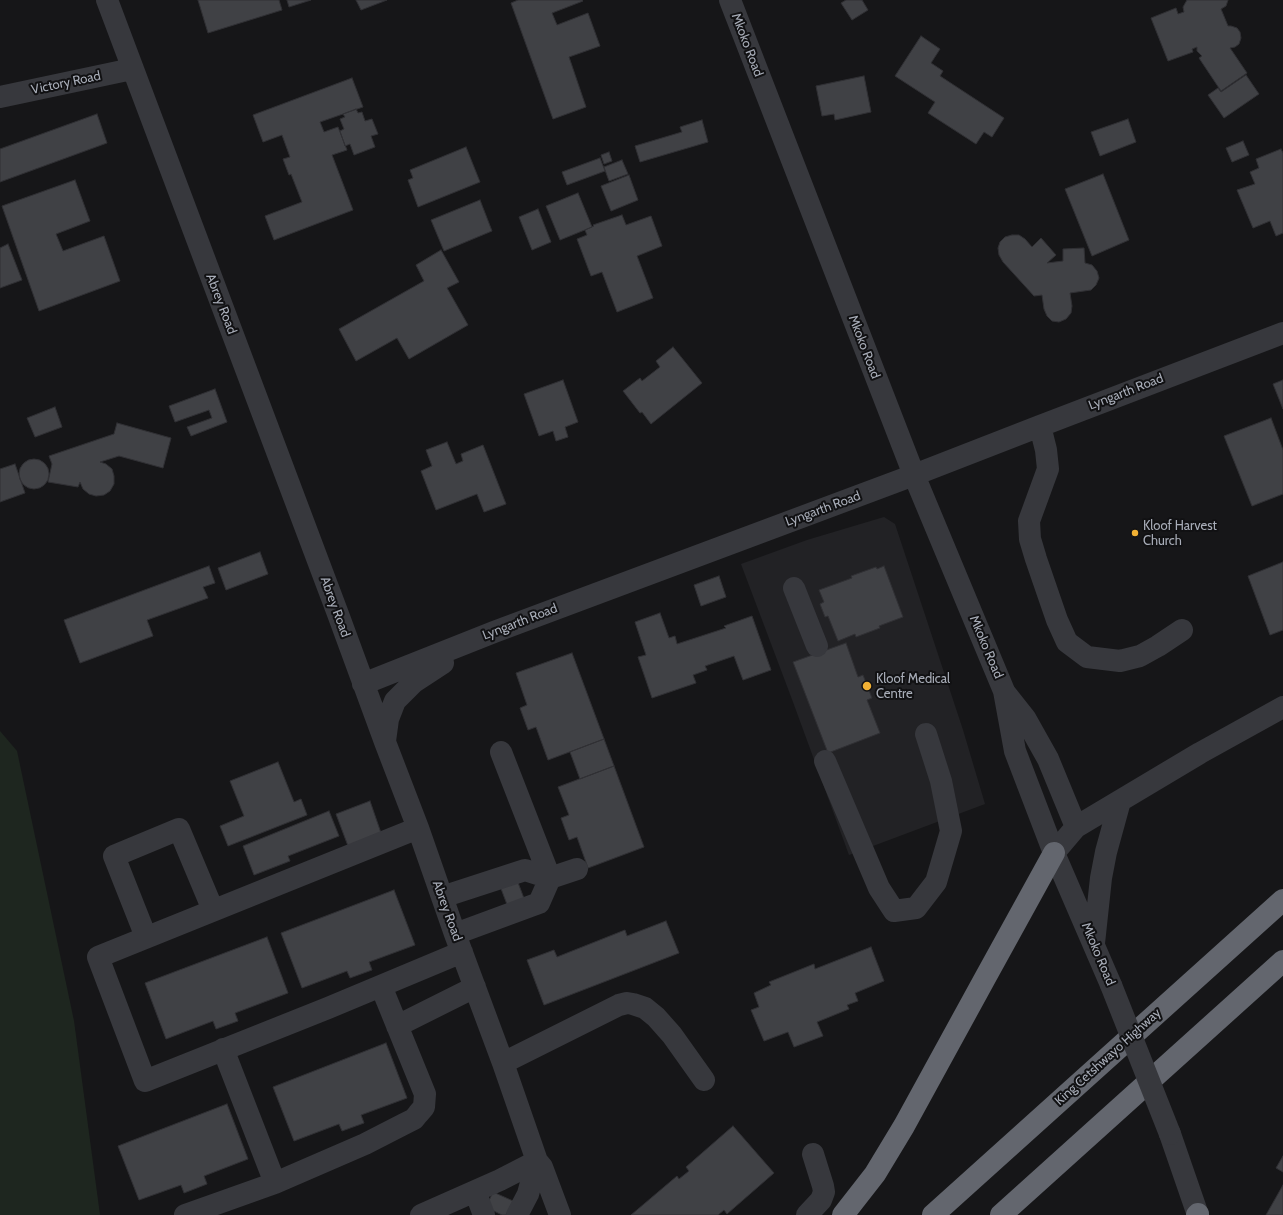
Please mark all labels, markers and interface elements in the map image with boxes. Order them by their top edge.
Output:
street label: Mkoko Road [728,11,766,79]
street label: Victory Road [30,68,102,98]
street label: Abrey Road [202,272,240,336]
street label: Mkoko Road [845,313,883,381]
street label: Lyngarth Road [1086,371,1166,413]
street label: Lyngarth Road [783,488,863,530]
place label: Kloof Harvest Church [1143,518,1217,549]
marker: Kloof Harvest Church [1130,528,1140,538]
street label: Abrey Road [317,575,353,639]
street label: Lyngarth Road [480,601,560,643]
street label: Mkoko Road [966,613,1006,681]
place label: Kloof Medical Centre [876,671,950,702]
marker: Kloof Medical Centre [861,680,873,692]
street label: Abrey Road [429,879,465,943]
street label: Mkoko Road [1078,920,1118,988]
street label: King Cetshwayo Highway [1052,1005,1164,1109]

